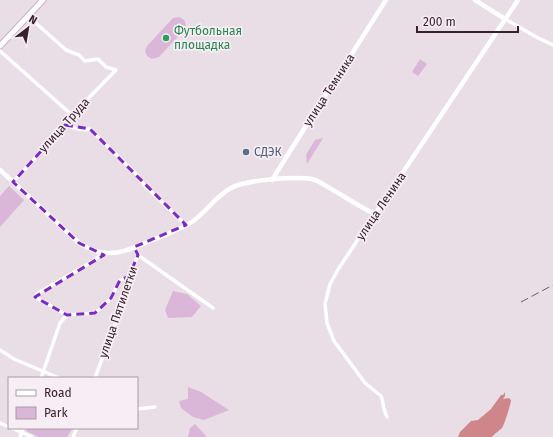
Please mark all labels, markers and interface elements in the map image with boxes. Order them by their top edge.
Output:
north arrow [8,8,48,48]
scale bar [417,8,518,34]
text: N [26,12,39,27]
text: 200 m [423,15,456,29]
place label: Футбольная площадка [174,24,242,52]
marker: Футбольная площадка [161,33,171,43]
street label: улица Темника [300,51,358,129]
street label: улица Труда [36,95,92,155]
place label: СДЭК [254,145,282,159]
marker: СДЭК [241,147,251,157]
street label: улица Ленина [353,169,409,243]
street label: улица Пятилетки [96,264,140,360]
legend [8,377,138,429]
text: Road [44,386,72,400]
text: Park [44,406,68,420]

